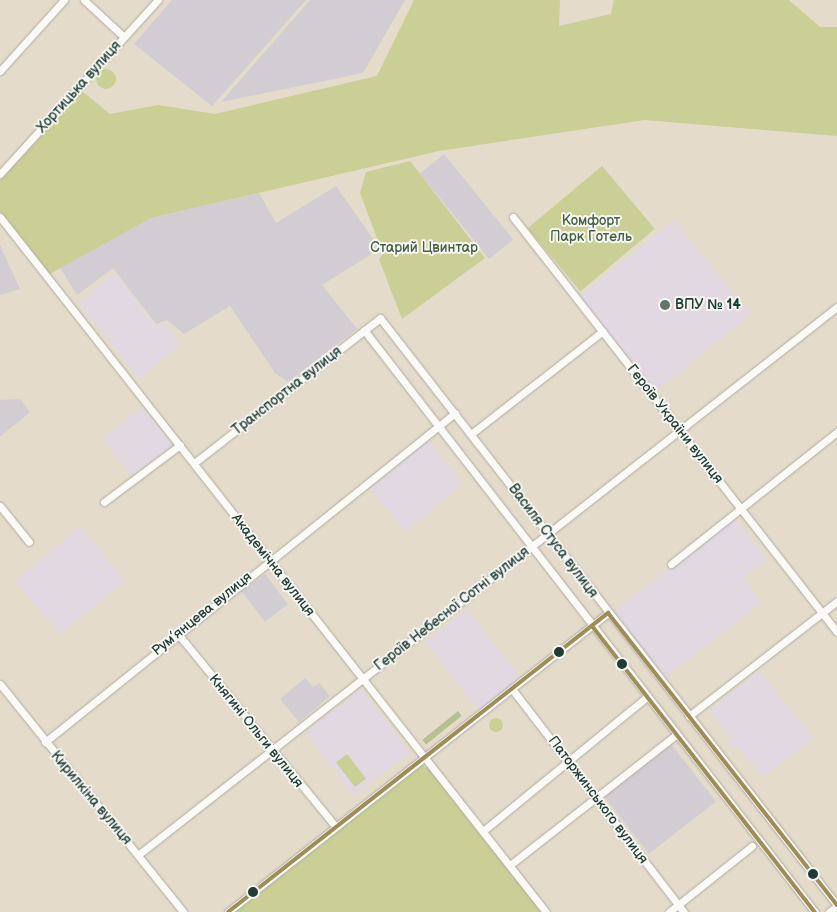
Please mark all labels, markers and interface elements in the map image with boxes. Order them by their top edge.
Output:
street label: Хортицька вулиця [33,38,125,136]
park label: Комфорт Парк Готель [550,213,632,246]
park label: Старий Цвинтар [370,240,478,256]
place label: ВПУ № 14 [675,297,741,313]
marker: ВПУ № 14 [659,299,671,311]
street label: Транспортна вулиця [229,343,345,439]
street label: Героїв України вулиця [623,361,727,487]
street label: Василя Стуса вулиця [505,481,601,601]
street label: Академічна вулиця [228,510,318,620]
street label: Героїв Небесної Сотні вулиця [371,543,533,675]
street label: Рум’янцева вулиця [149,569,255,659]
unlabelled marker [554,647,564,657]
unlabelled marker [617,659,627,669]
street label: Княгині Ольги вулиця [205,671,307,791]
street label: Паторжинського вулиця [544,733,652,867]
street label: Кирилкіна вулиця [47,748,135,848]
unlabelled marker [808,869,818,879]
unlabelled marker [248,887,258,897]

